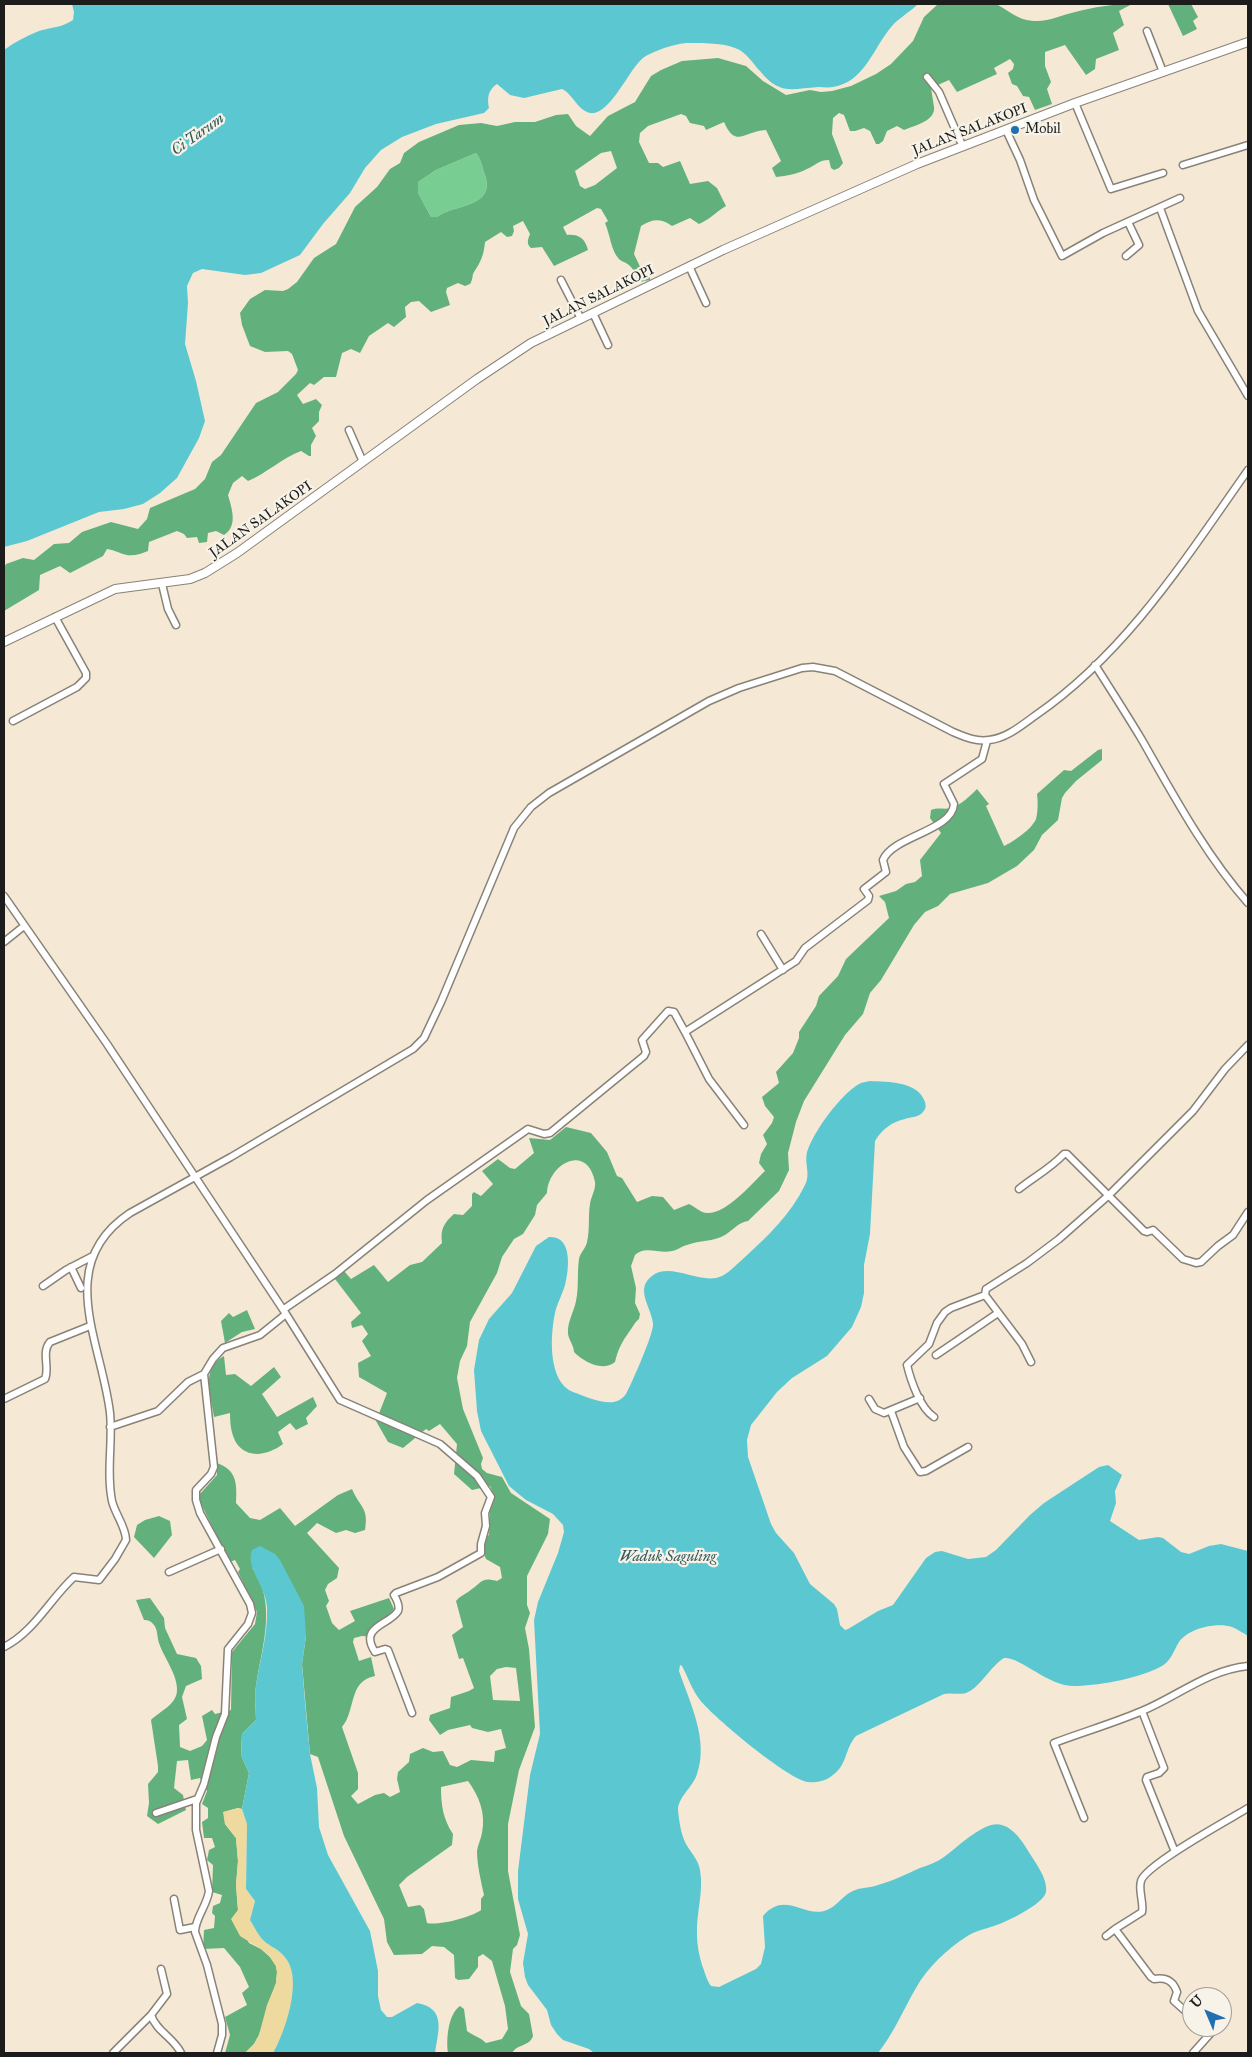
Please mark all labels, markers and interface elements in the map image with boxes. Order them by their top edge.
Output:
street label: JALAN SALAKOPI [910,100,1030,160]
water label: Ci Tarum [168,110,228,160]
place label: Mobil [1025,122,1061,138]
marker: Mobil [1009,124,1021,136]
street label: JALAN SALAKOPI [541,262,657,330]
street label: JALAN SALAKOPI [206,478,316,562]
water label: Waduk Saguling [620,1548,716,1566]
north arrow [1182,1987,1232,2037]
text: U [1187,1992,1207,2012]

